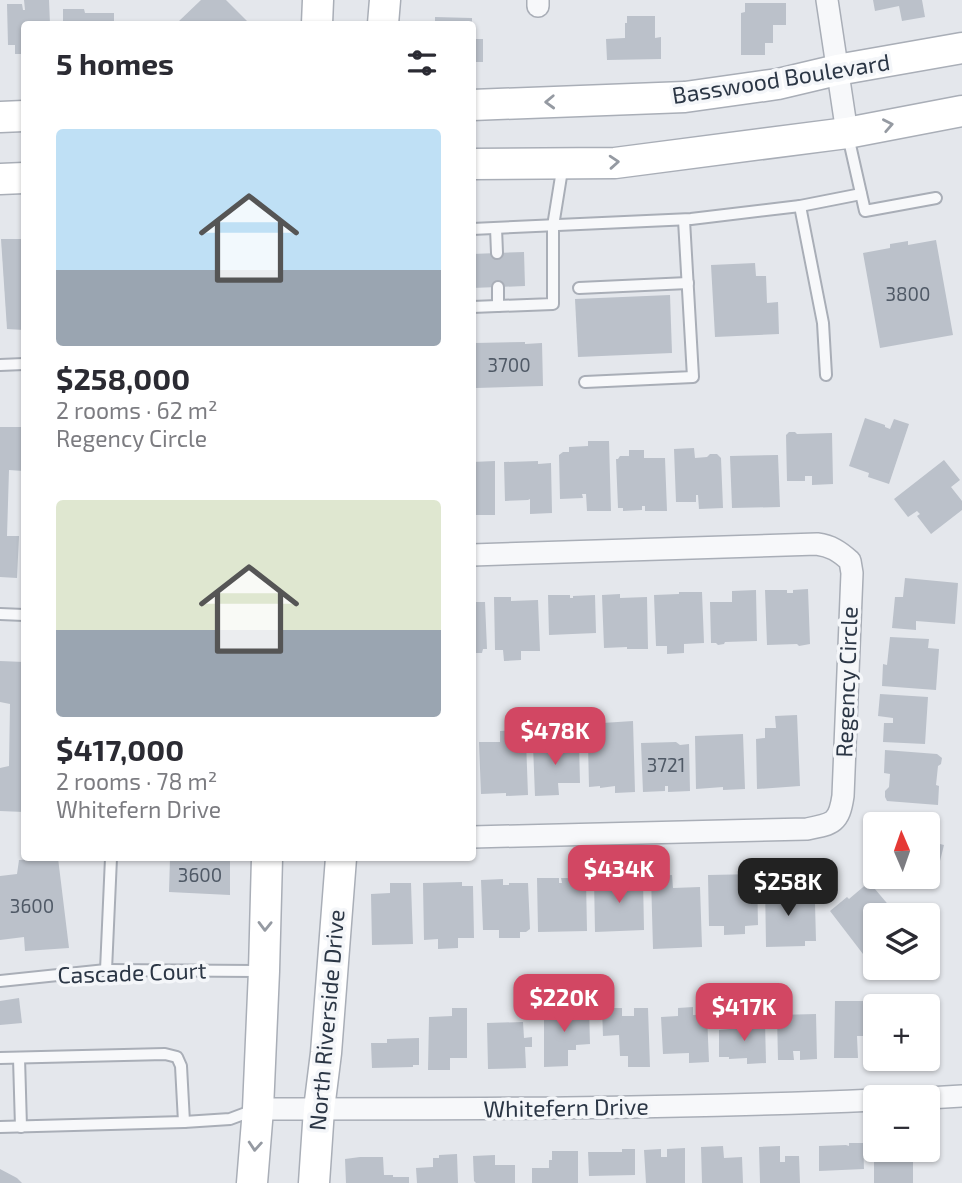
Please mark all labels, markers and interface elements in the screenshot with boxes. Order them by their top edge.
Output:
icon: filters [403,44,441,82]
text: 5 homes [56,45,174,81]
street label: Basswood Boulevard [670,47,892,109]
one-way arrow [545,94,555,110]
one-way arrow [882,119,894,134]
one-way arrow [609,155,620,170]
icon: home [186,175,312,301]
house number: 3800 [885,282,931,305]
house number: 3700 [487,353,531,376]
text: $258,000 [56,360,190,396]
text: 2 rooms · 62 m² [56,396,218,424]
text: Regency Circle [56,424,207,452]
icon: home [186,546,312,672]
street label: Regency Circle [829,606,863,758]
pin: $478K [506,708,604,767]
text: $478K [520,716,590,744]
text: $417,000 [56,731,184,767]
house number: 3721 [647,753,685,776]
text: 2 rooms · 78 m² [56,767,217,795]
text: Whitefern Drive [56,795,221,823]
north arrow [863,812,940,889]
map controls [863,812,940,1162]
pin: $434K [570,846,668,905]
text: $434K [584,854,654,882]
pin: $258K [739,858,837,918]
house number: 3600 [178,863,222,886]
text: $258K [754,867,822,895]
house number: 3600 [10,894,54,917]
button: layers [863,903,940,980]
street label: North Riverside Drive [302,908,350,1132]
one-way arrow [257,920,272,931]
street label: Cascade Court [57,955,207,989]
pin: $220K [515,974,613,1034]
text: $220K [529,983,599,1011]
pin: $417K [695,984,793,1043]
text: $417K [712,992,776,1020]
button: + [863,994,940,1071]
button: − [863,1085,940,1162]
street label: Whitefern Drive [483,1092,649,1122]
one-way arrow [248,1141,263,1152]

